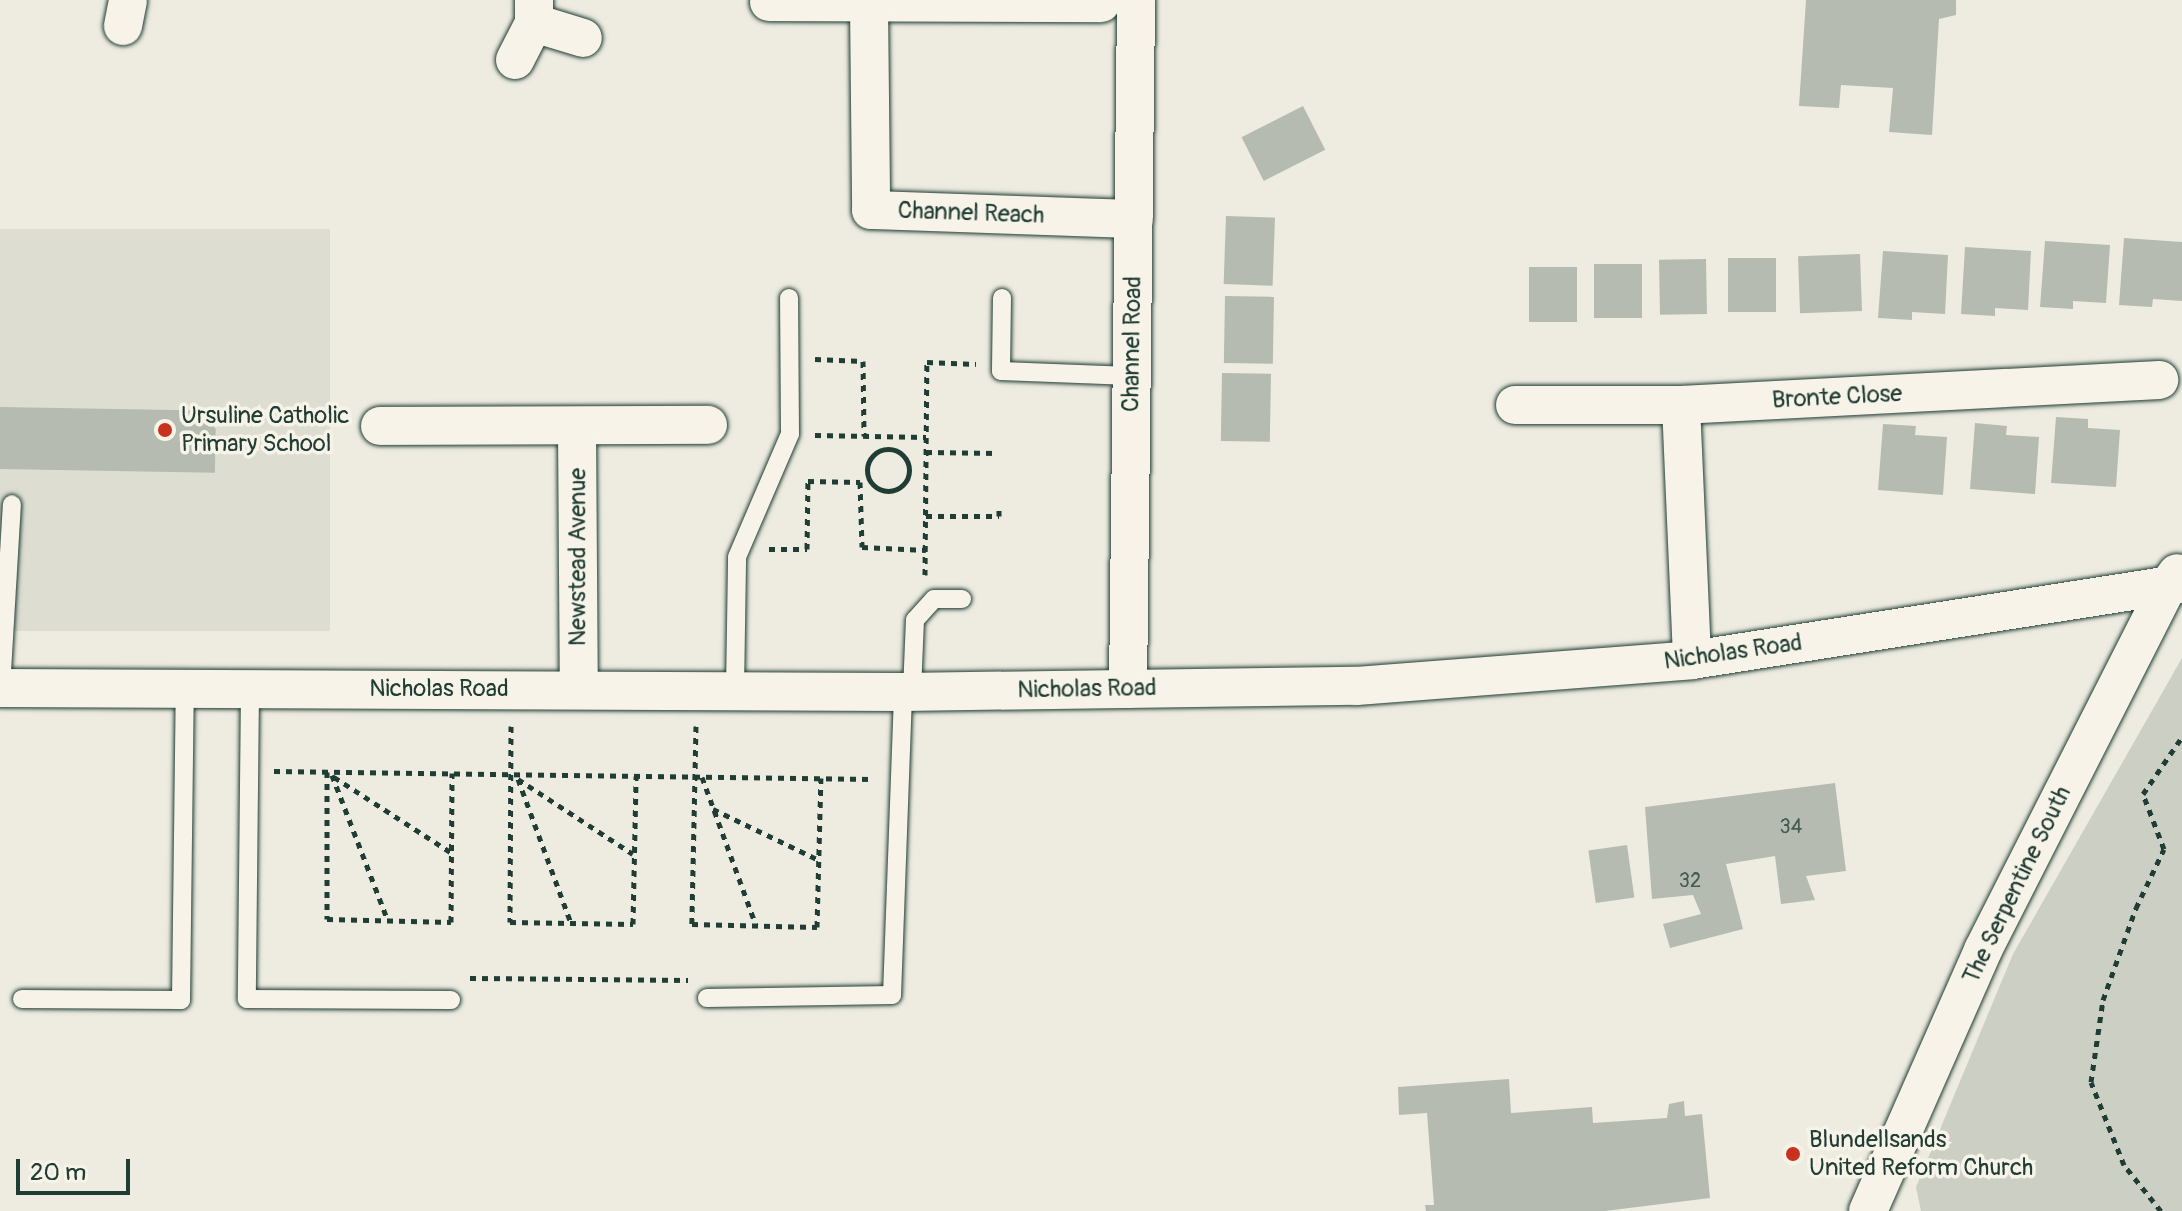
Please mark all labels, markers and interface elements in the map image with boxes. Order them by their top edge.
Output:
street label: Channel Reach [897,196,1045,230]
street label: Channel Road [1116,276,1148,412]
street label: Bronte Close [1771,379,1903,415]
place label: Ursuline Catholic Primary School [181,402,349,458]
marker: Ursuline Catholic Primary School [156,421,174,439]
street label: Newstead Avenue [564,468,592,646]
street label: Nicholas Road [1662,628,1804,676]
street label: Nicholas Road [1017,673,1157,705]
street label: Nicholas Road [369,675,509,703]
street label: The Serpentine South [1957,782,2077,988]
house number: 34 [1780,814,1802,838]
house number: 32 [1679,868,1701,892]
place label: Blundellsands United Reform Church [1809,1126,2033,1182]
scale bar [20,1143,134,1193]
marker: Blundellsands United Reform Church [1784,1145,1802,1163]
text: 20 m [30,1158,86,1187]

